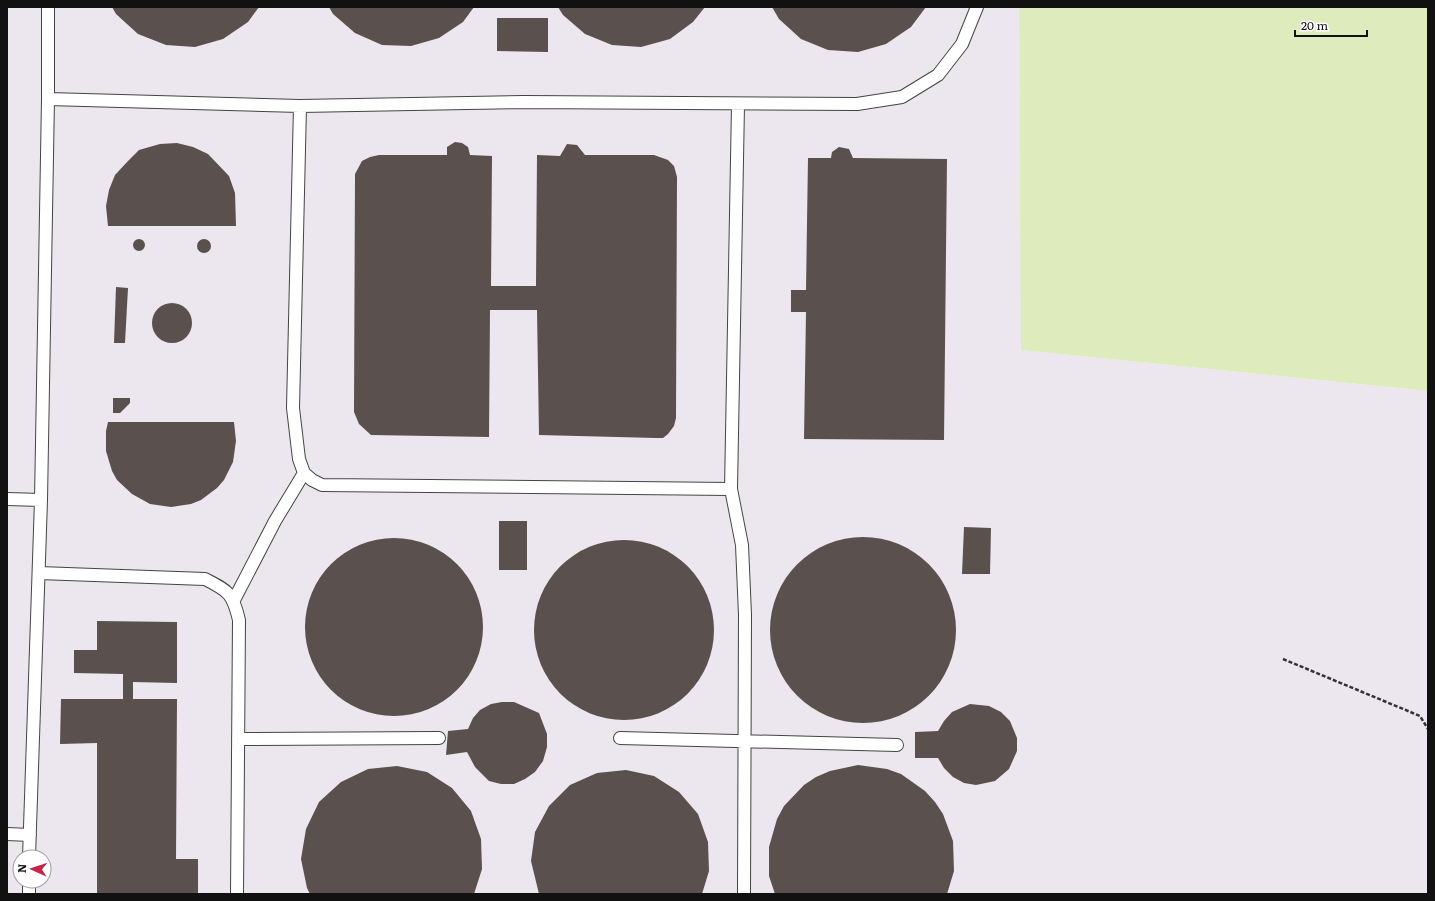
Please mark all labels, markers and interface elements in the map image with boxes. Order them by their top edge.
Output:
scale bar [1295,12,1367,38]
text: 20 m [1301,16,1328,34]
north arrow [12,849,52,889]
text: N [13,863,29,873]

